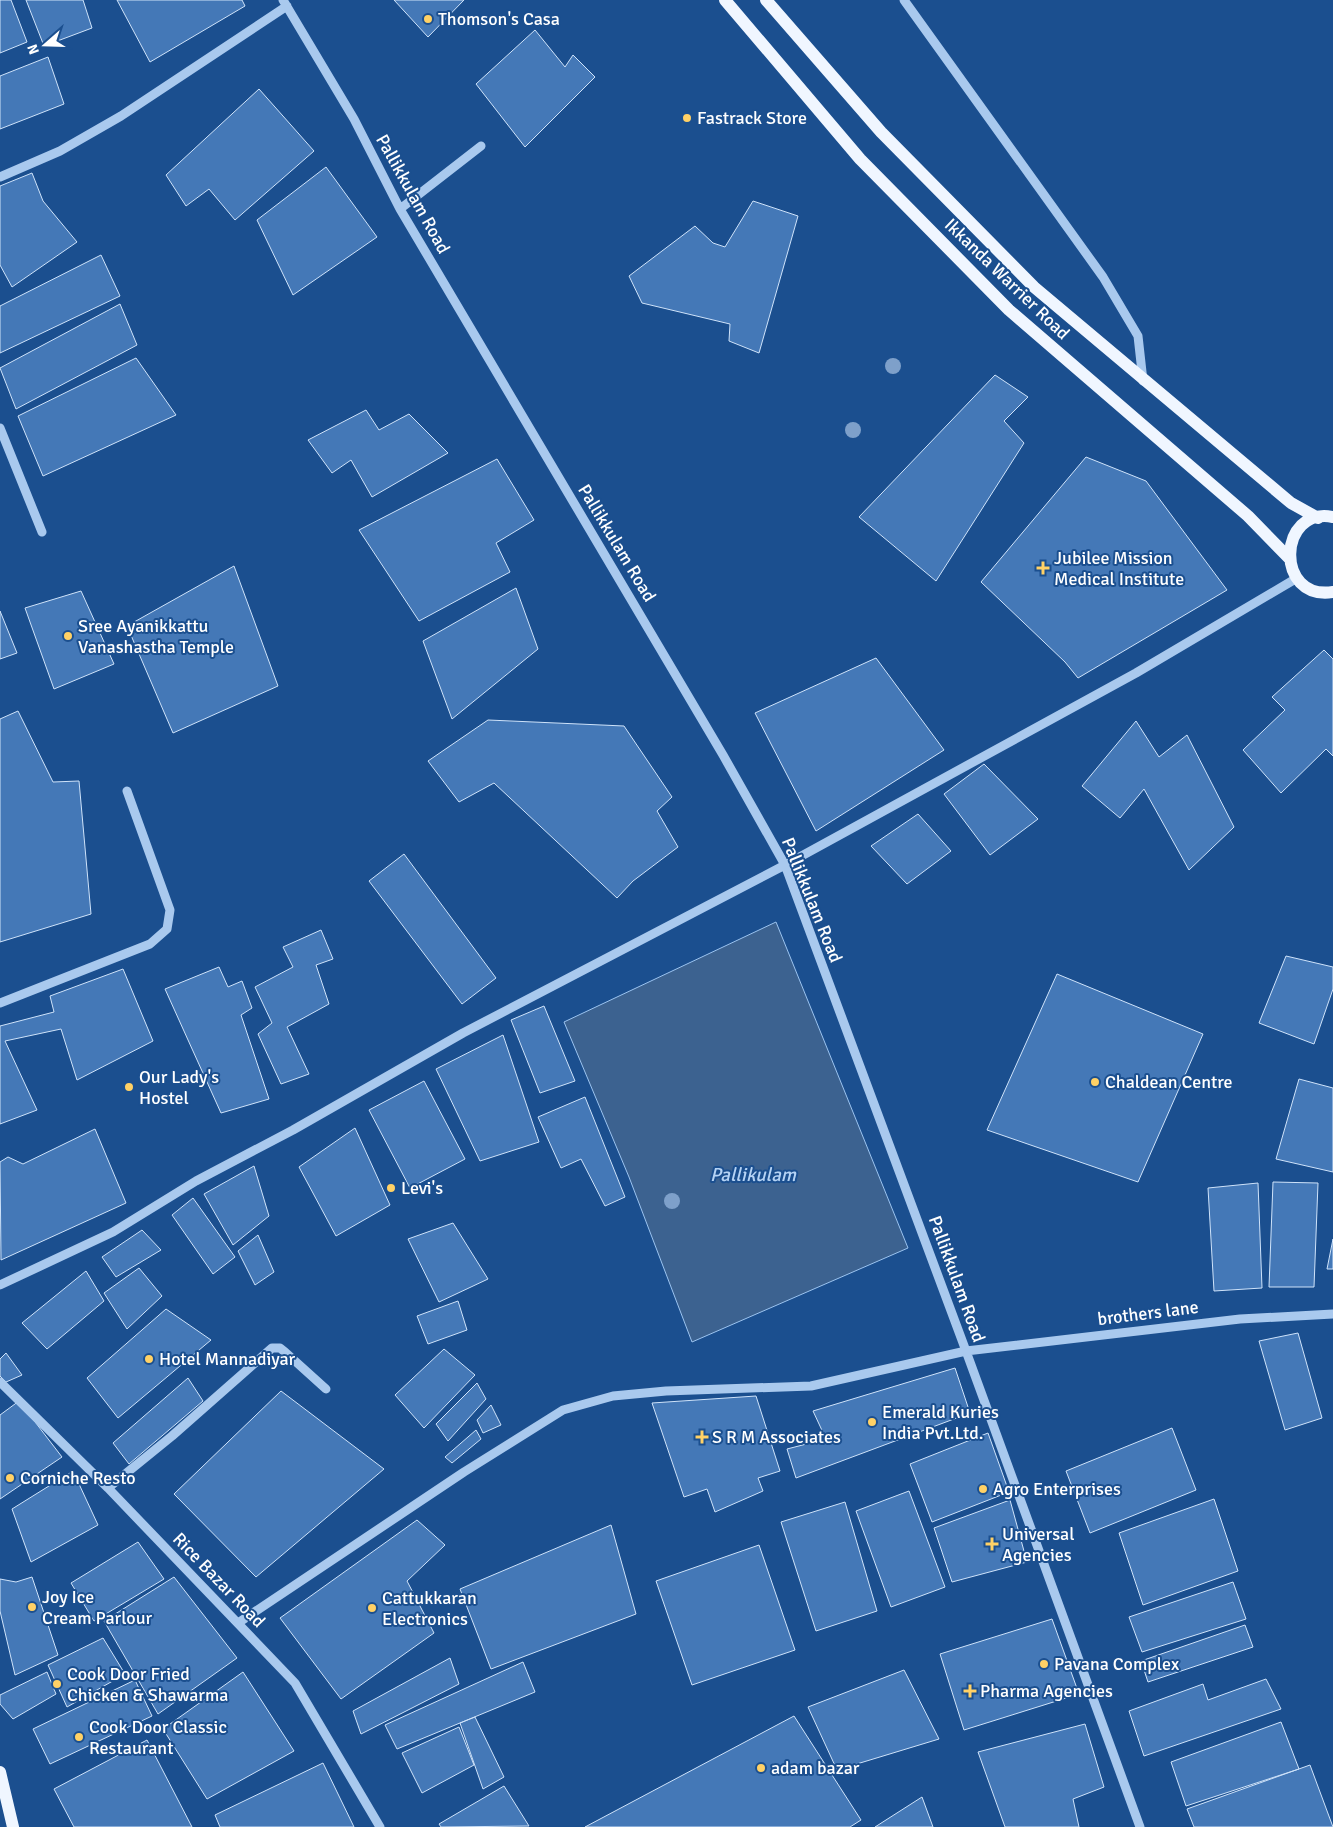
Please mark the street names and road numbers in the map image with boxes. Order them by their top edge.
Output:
street label: Pallikkulam Road [371,131,455,257]
street label: Ikkanda Warrier Road [940,214,1074,344]
street label: Pallikkulam Road [573,480,661,606]
street label: Pallikkulam Road [777,834,847,966]
street label: Pallikkulam Road [924,1213,990,1345]
street label: brothers lane [1096,1296,1200,1330]
street label: Rice Bazar Road [168,1528,270,1632]

